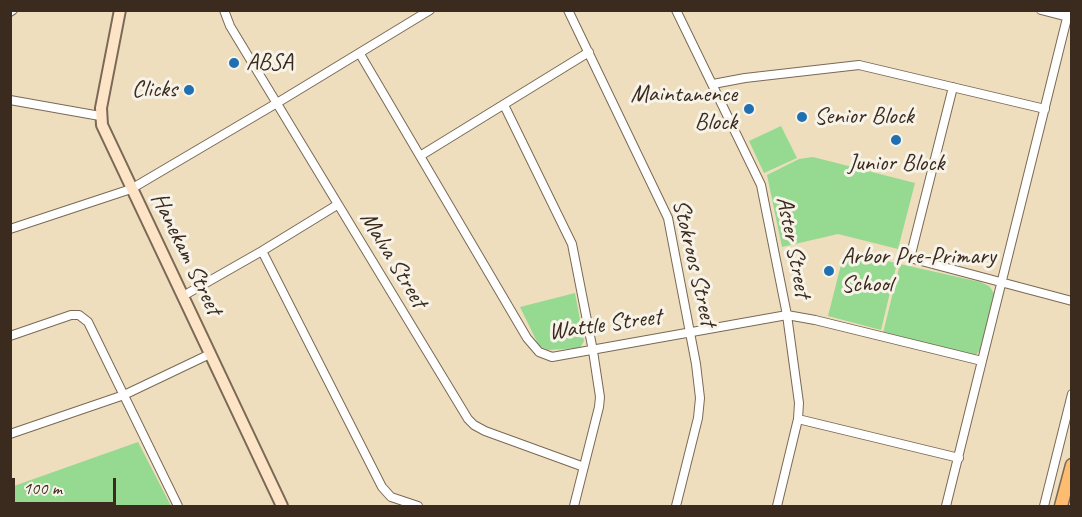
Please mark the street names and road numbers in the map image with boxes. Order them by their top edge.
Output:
street label: Hanekam Street [144,188,228,320]
street label: Aster Street [769,194,817,300]
street label: Stokroos Street [665,197,723,329]
street label: Malva Street [353,207,433,313]
street label: Wattle Street [547,303,663,347]

